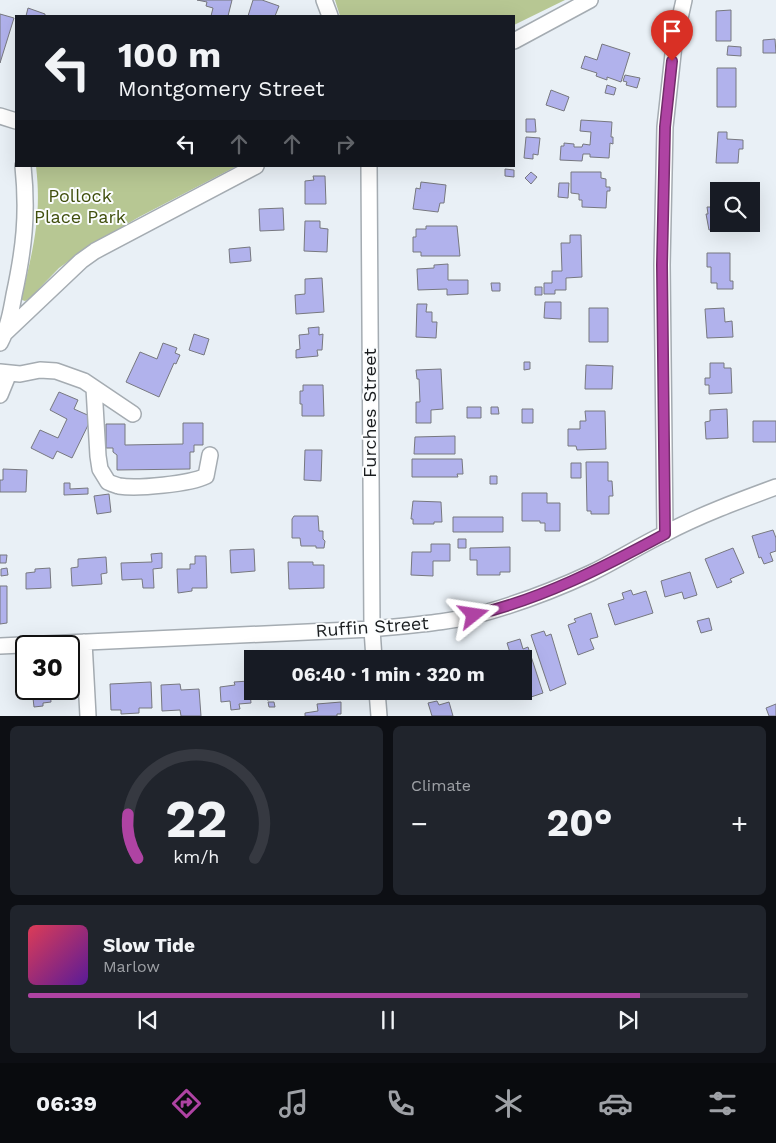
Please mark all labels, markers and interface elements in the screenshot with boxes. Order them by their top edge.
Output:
pin [651,10,693,61]
icon: arrive [658,17,686,45]
text: 100 m [118,34,221,76]
icon: left [35,35,100,100]
text: Montgomery Street [118,76,325,101]
icon: left [172,130,200,158]
icon: ahead [225,130,253,158]
icon: ahead [278,130,306,158]
icon: right [331,130,359,158]
map controls [710,182,760,232]
button: search [710,182,760,232]
park label: Pollock Place Park [34,185,126,227]
street label: Furches Street [359,348,380,478]
position arrow [447,588,499,640]
street label: Ruffin Street [315,612,430,641]
speed limit sign: 30 [15,635,80,700]
text: 06:40 · 1 min · 320 m [291,663,485,686]
text: Climate [411,776,471,795]
text: 22 [166,789,227,850]
text: 20° [547,801,612,845]
text: − [411,807,428,840]
text: + [731,807,748,840]
text: km/h [173,846,220,867]
text: Slow Tide [103,934,195,957]
text: Marlow [103,957,160,976]
icon: previous [134,1006,162,1034]
icon: pause [374,1006,402,1034]
icon: next [614,1006,642,1034]
icon: directions [169,1086,204,1121]
icon: music [276,1086,311,1121]
icon: phone [383,1086,418,1121]
icon: climate [491,1086,526,1121]
icon: car [598,1086,633,1121]
icon: filters [705,1086,740,1121]
text: 06:39 [36,1091,97,1116]

